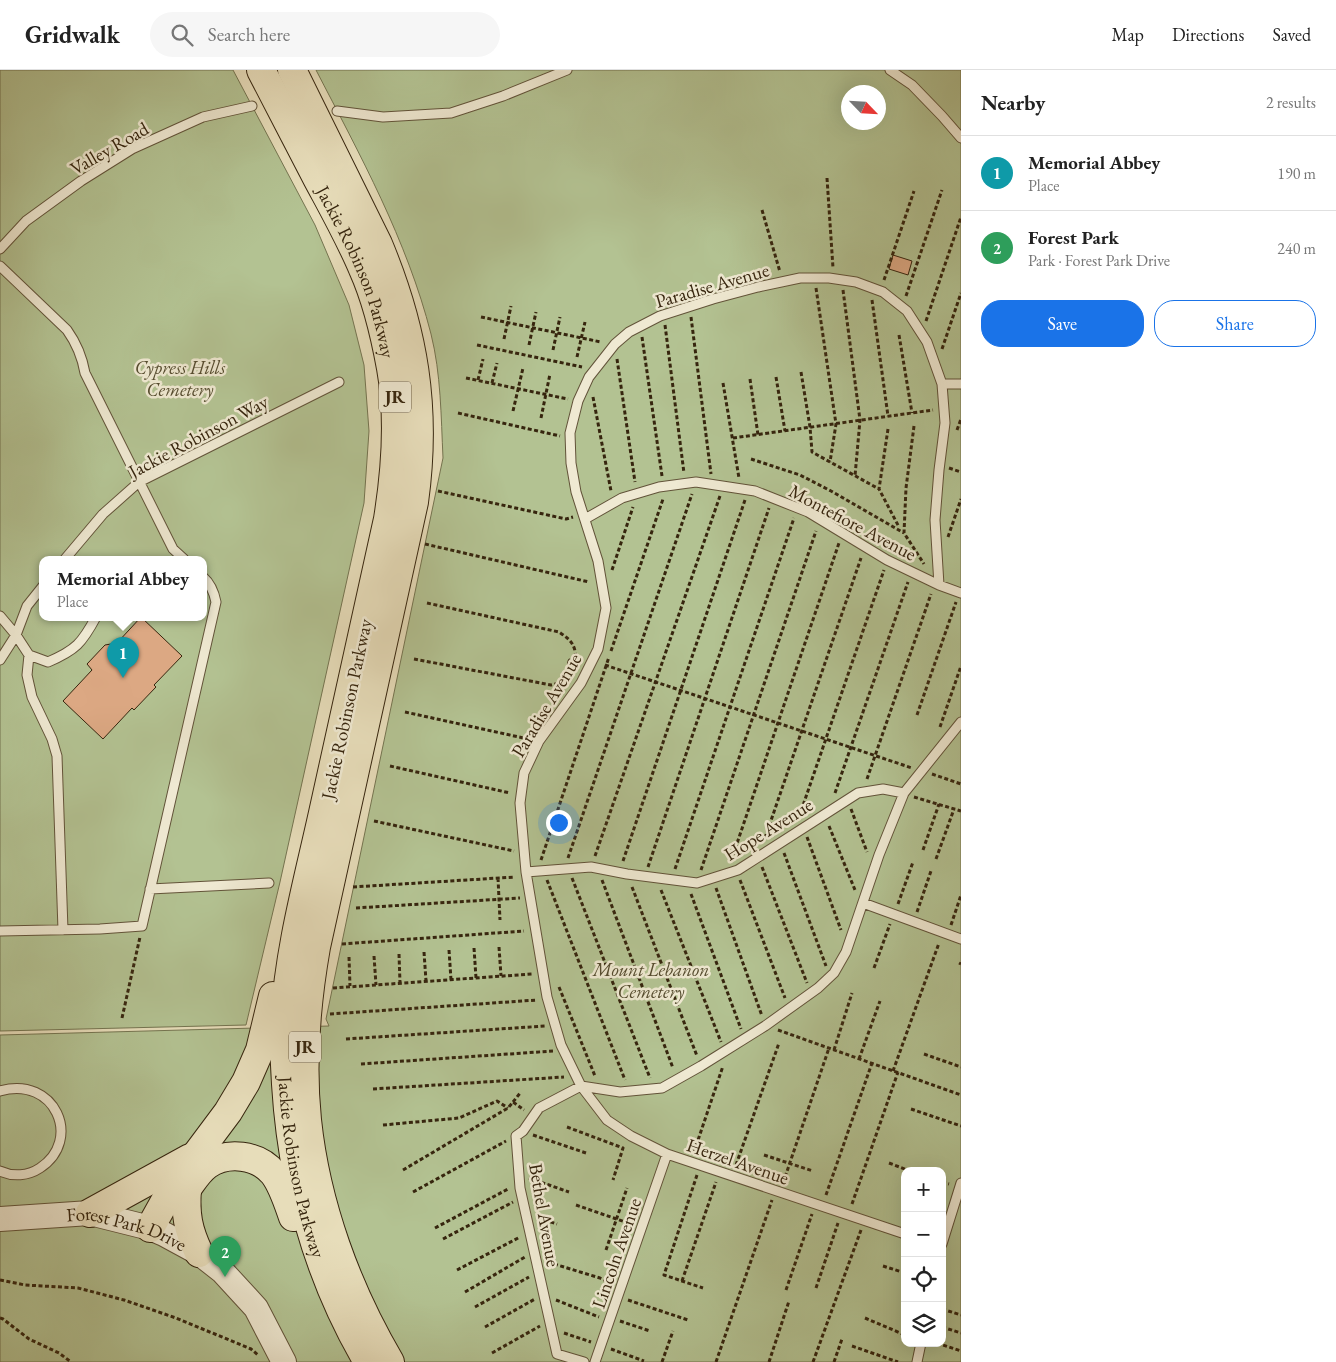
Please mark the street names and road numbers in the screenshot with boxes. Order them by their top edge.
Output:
street label: Valley Road [65,116,153,181]
street label: Jackie Robinson Parkway [309,179,401,361]
street label: Paradise Avenue [652,257,772,314]
road number: JR [379,382,411,412]
street label: Jackie Robinson Way [122,389,273,485]
street label: Montefiore Avenue [785,478,921,567]
street label: Jackie Robinson Parkway [315,616,378,804]
street label: Paradise Avenue [506,649,587,762]
street label: Hope Avenue [719,792,817,867]
road number: JR [289,1032,321,1062]
street label: Jackie Robinson Parkway [273,1074,331,1262]
street label: Herzel Avenue [683,1132,792,1191]
street label: Bethel Avenue [523,1161,566,1269]
street label: Lincoln Avenue [586,1195,647,1312]
street label: Forest Park Drive [65,1201,191,1257]

